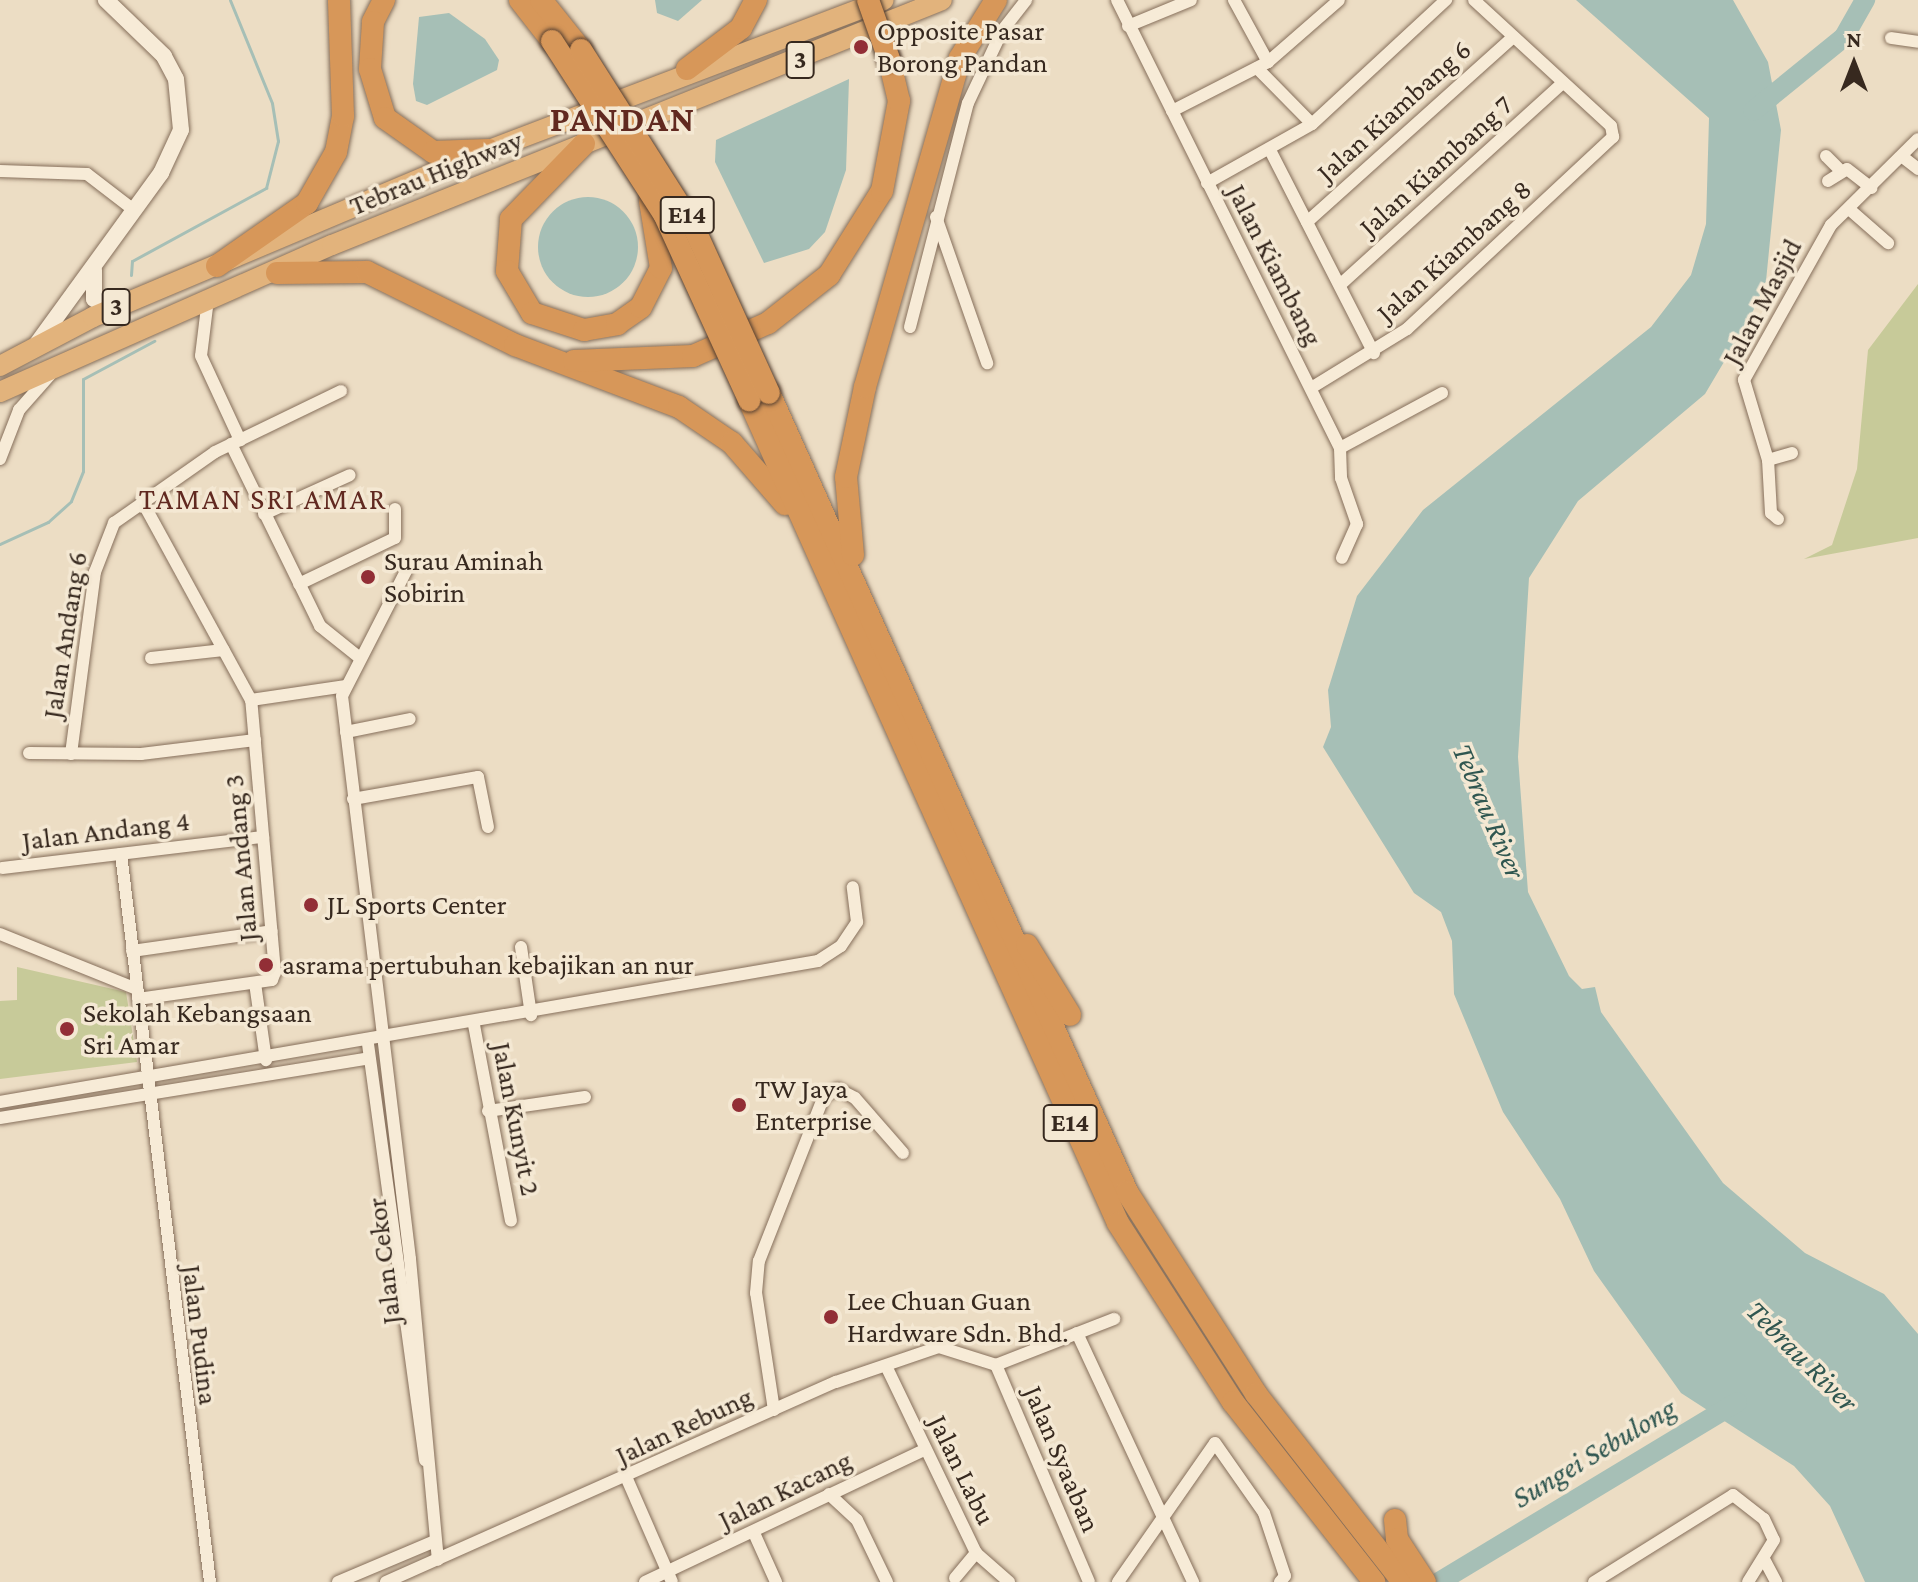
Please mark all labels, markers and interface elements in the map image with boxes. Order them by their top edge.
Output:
place label: Opposite Pasar Borong Pandan [877,14,1048,80]
north arrow [1814,24,1894,104]
text: N [1847,27,1862,52]
street label: Jalan Kiambang 6 [1310,33,1478,189]
road number: 3 [784,38,816,82]
marker: Opposite Pasar Borong Pandan [852,38,870,56]
street label: Jalan Kiambang 7 [1352,88,1520,244]
district label: PANDAN [550,98,696,142]
street label: Tebrau Highway [345,123,527,223]
street label: Jalan Kiambang 8 [1370,173,1538,329]
street label: Jalan Kiambang [1220,179,1330,351]
road number: E14 [659,193,715,237]
street label: Jalan Masjid [1715,233,1809,371]
road number: 3 [100,285,132,329]
district label: TAMAN SRI AMAR [139,481,387,517]
place label: Surau Aminah Sobirin [384,544,543,610]
street label: Jalan Andang 6 [35,549,95,721]
marker: Surau Aminah Sobirin [359,568,377,586]
water label: Tebrau River [1444,738,1534,884]
street label: Jalan Andang 3 [217,773,265,943]
street label: Jalan Andang 4 [20,804,192,858]
place label: JL Sports Center [327,888,507,922]
marker: JL Sports Center [302,896,320,914]
place label: asrama pertubuhan kebajikan an nur [282,948,694,982]
marker: asrama pertubuhan kebajikan an nur [257,956,275,974]
place label: Sekolah Kebangsaan Sri Amar [83,996,312,1062]
marker: Sekolah Kebangsaan Sri Amar [58,1020,76,1038]
street label: Jalan Kunyit 2 [485,1039,547,1199]
place label: TW Jaya Enterprise [755,1072,872,1138]
marker: TW Jaya Enterprise [730,1096,748,1114]
road number: E14 [1042,1101,1098,1145]
street label: Jalan Cekor [360,1196,408,1326]
street label: Jalan Pudina [175,1263,225,1407]
place label: Lee Chuan Guan Hardware Sdn. Bhd. [847,1284,1069,1350]
water label: Tebrau River [1739,1293,1865,1419]
marker: Lee Chuan Guan Hardware Sdn. Bhd. [822,1308,840,1326]
street label: Jalan Rebung [610,1380,758,1472]
street label: Jalan Syaaban [1016,1381,1108,1537]
water label: Sungei Sebulong [1506,1390,1682,1516]
street label: Jalan Labu [921,1410,1003,1530]
street label: Jalan Kacang [713,1443,857,1537]

